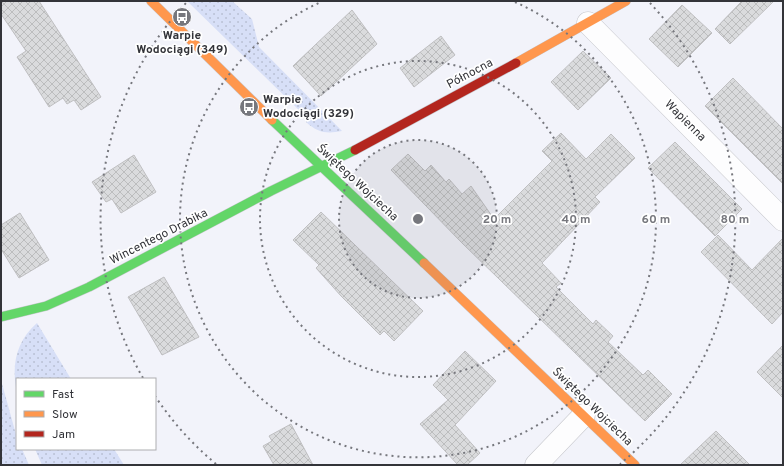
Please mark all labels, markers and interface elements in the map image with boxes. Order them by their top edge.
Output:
bus stop icon: Warpie Wodociągi (349) [171,6,193,28]
place label: Warpie Wodociągi (349) [136,28,228,58]
street label: Północna [444,55,496,93]
place label: Warpie Wodociągi (329) [263,92,354,122]
bus stop icon: Warpie Wodociągi (329) [238,96,260,118]
street label: Wapienna [661,97,709,145]
street label: Świętego Wojciecha [313,141,401,225]
street label: Wincentego Drabika [107,205,211,269]
centre of rings [411,212,425,226]
text: 20 m [483,212,511,228]
text: 40 m [561,212,591,228]
text: 60 m [642,212,670,228]
text: 80 m [721,212,749,228]
street label: Świętego Wojciecha [548,364,636,450]
legend [16,378,156,450]
text: Fast [52,387,74,403]
text: Slow [52,407,78,423]
text: Jam [52,427,75,443]

